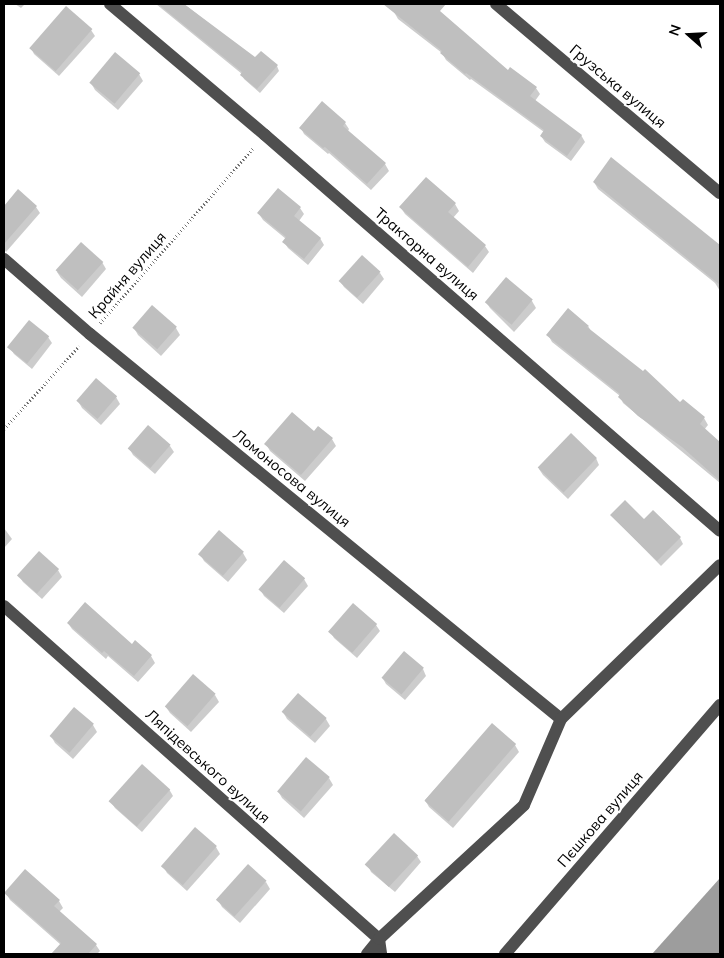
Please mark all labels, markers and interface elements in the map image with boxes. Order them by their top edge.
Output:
north arrow [664,10,714,60]
text: N [665,22,685,38]
street label: Грузська вулиця [566,41,670,131]
street label: Тракторна вулиця [371,204,483,304]
street label: Крайня вулиця [84,228,170,322]
street label: Ломоносова вулиця [230,425,354,531]
street label: Ляпідевського вулиця [142,705,274,827]
street label: Пєшкова вулиця [554,767,646,871]

